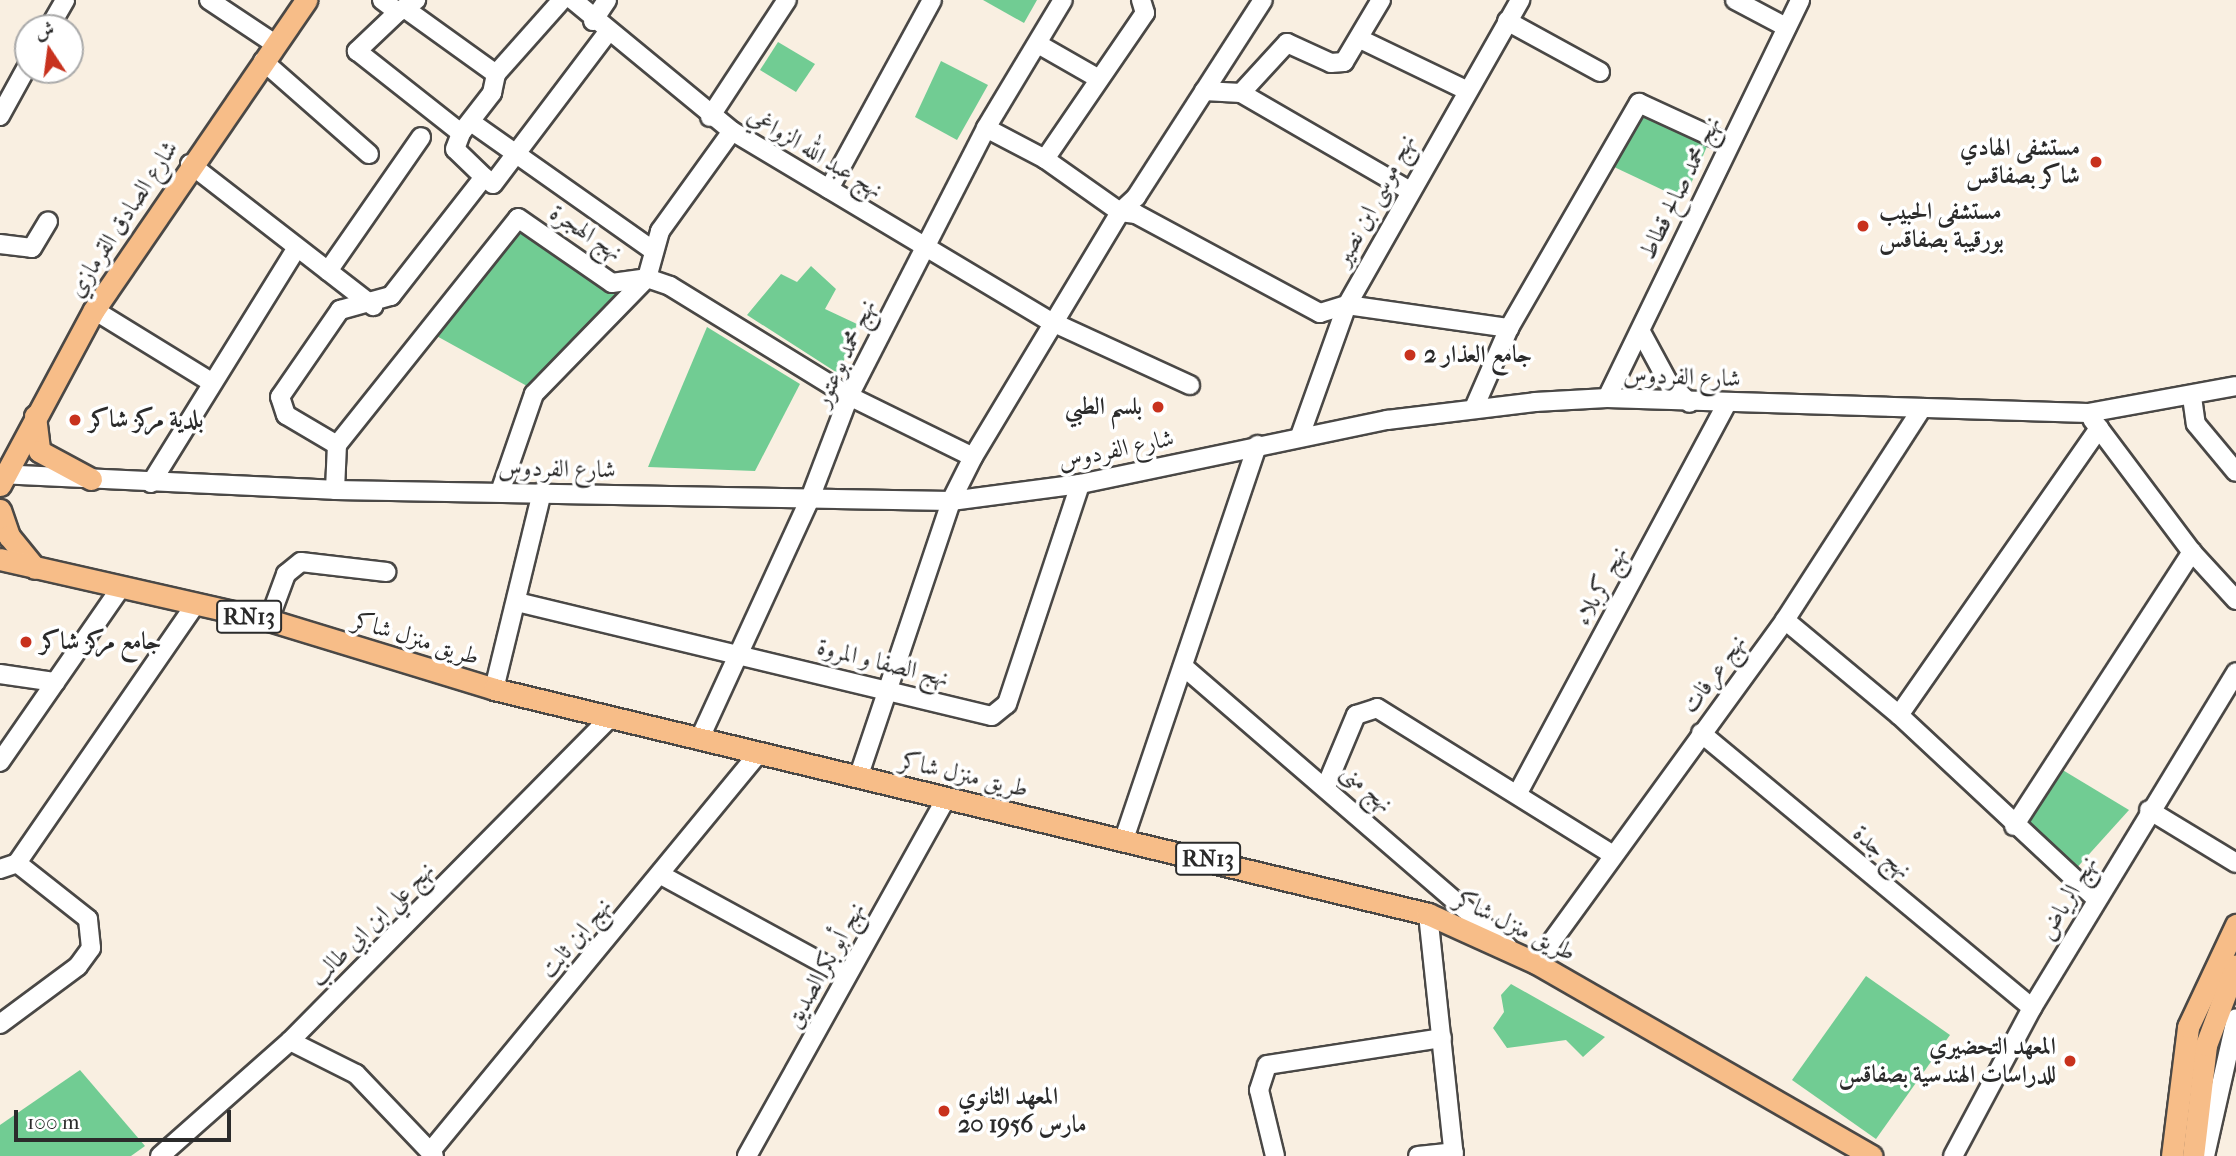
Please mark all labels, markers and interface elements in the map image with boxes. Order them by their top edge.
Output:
north arrow [14,14,84,84]
text: ش [33,18,56,43]
street label: نهج عبد الله الزواغي [742,101,888,205]
street label: نهج محمد صالح قطاط [1633,112,1727,264]
street label: نهج موسى ابن نصير [1328,129,1422,271]
place label: مستشفى الهادي شاكر بصفاقس [1960,134,2080,190]
street label: شارع الصادق القرمازي [62,135,184,303]
marker: مستشفى الهادي شاكر بصفاقس [2086,152,2106,172]
place label: مستشفى الحبيب بورقيبة بصفاقس [1879,198,2004,254]
street label: نهج الهجرة [544,199,628,267]
marker: مستشفى الحبيب بورقيبة بصفاقس [1853,216,1873,236]
street label: نهج محمد بوعتور [808,295,882,411]
place label: جامع العذار 2 [1424,341,1532,369]
marker: جامع العذار 2 [1402,347,1418,363]
street label: شارع الفردوس [1623,361,1741,393]
place label: بلسم الطبي [1065,393,1142,421]
marker: بلسم الطبي [1148,397,1168,417]
place label: بلدية مركز شاكر [89,406,204,434]
marker: بلدية مركز شاكر [67,412,83,428]
street label: شارع الفردوس [1055,424,1177,476]
street label: شارع الفردوس [498,454,616,484]
street label: نهج كربلاء [1568,541,1634,631]
road number: RN13 [216,597,282,636]
street label: طريق منزل شاكر [349,606,483,672]
place label: جامع مركز شاكر [40,628,161,656]
street label: نهج عرفات [1676,629,1752,719]
street label: نهج الصفا و المروة [814,633,952,693]
marker: جامع مركز شاكر [18,634,34,650]
street label: طريق منزل شاكر [897,746,1031,804]
street label: نهج منى [1335,757,1399,819]
street label: نهج جدة [1847,819,1917,885]
road number: RN13 [1175,839,1241,878]
street label: نهج الرياض [2032,851,2104,945]
street label: نهج علي ابن ابي طالب [304,856,440,992]
street label: طريق منزل شاكر [1450,884,1580,968]
street label: نهج ابن ثابت [534,892,618,984]
street label: نهج أبو بكر الصديق [779,897,871,1033]
place label: المعهد التحضيري للدراسات الهندسية بصفاقس [1839,1033,2056,1089]
marker: المعهد التحضيري للدراسات الهندسية بصفاقس [2062,1053,2078,1069]
place label: المعهد الثانوي 20 مارس 1956 [958,1083,1087,1139]
scale bar [18,1096,234,1140]
marker: المعهد الثانوي 20 مارس 1956 [936,1103,952,1119]
text: 100 m [27,1110,80,1134]

